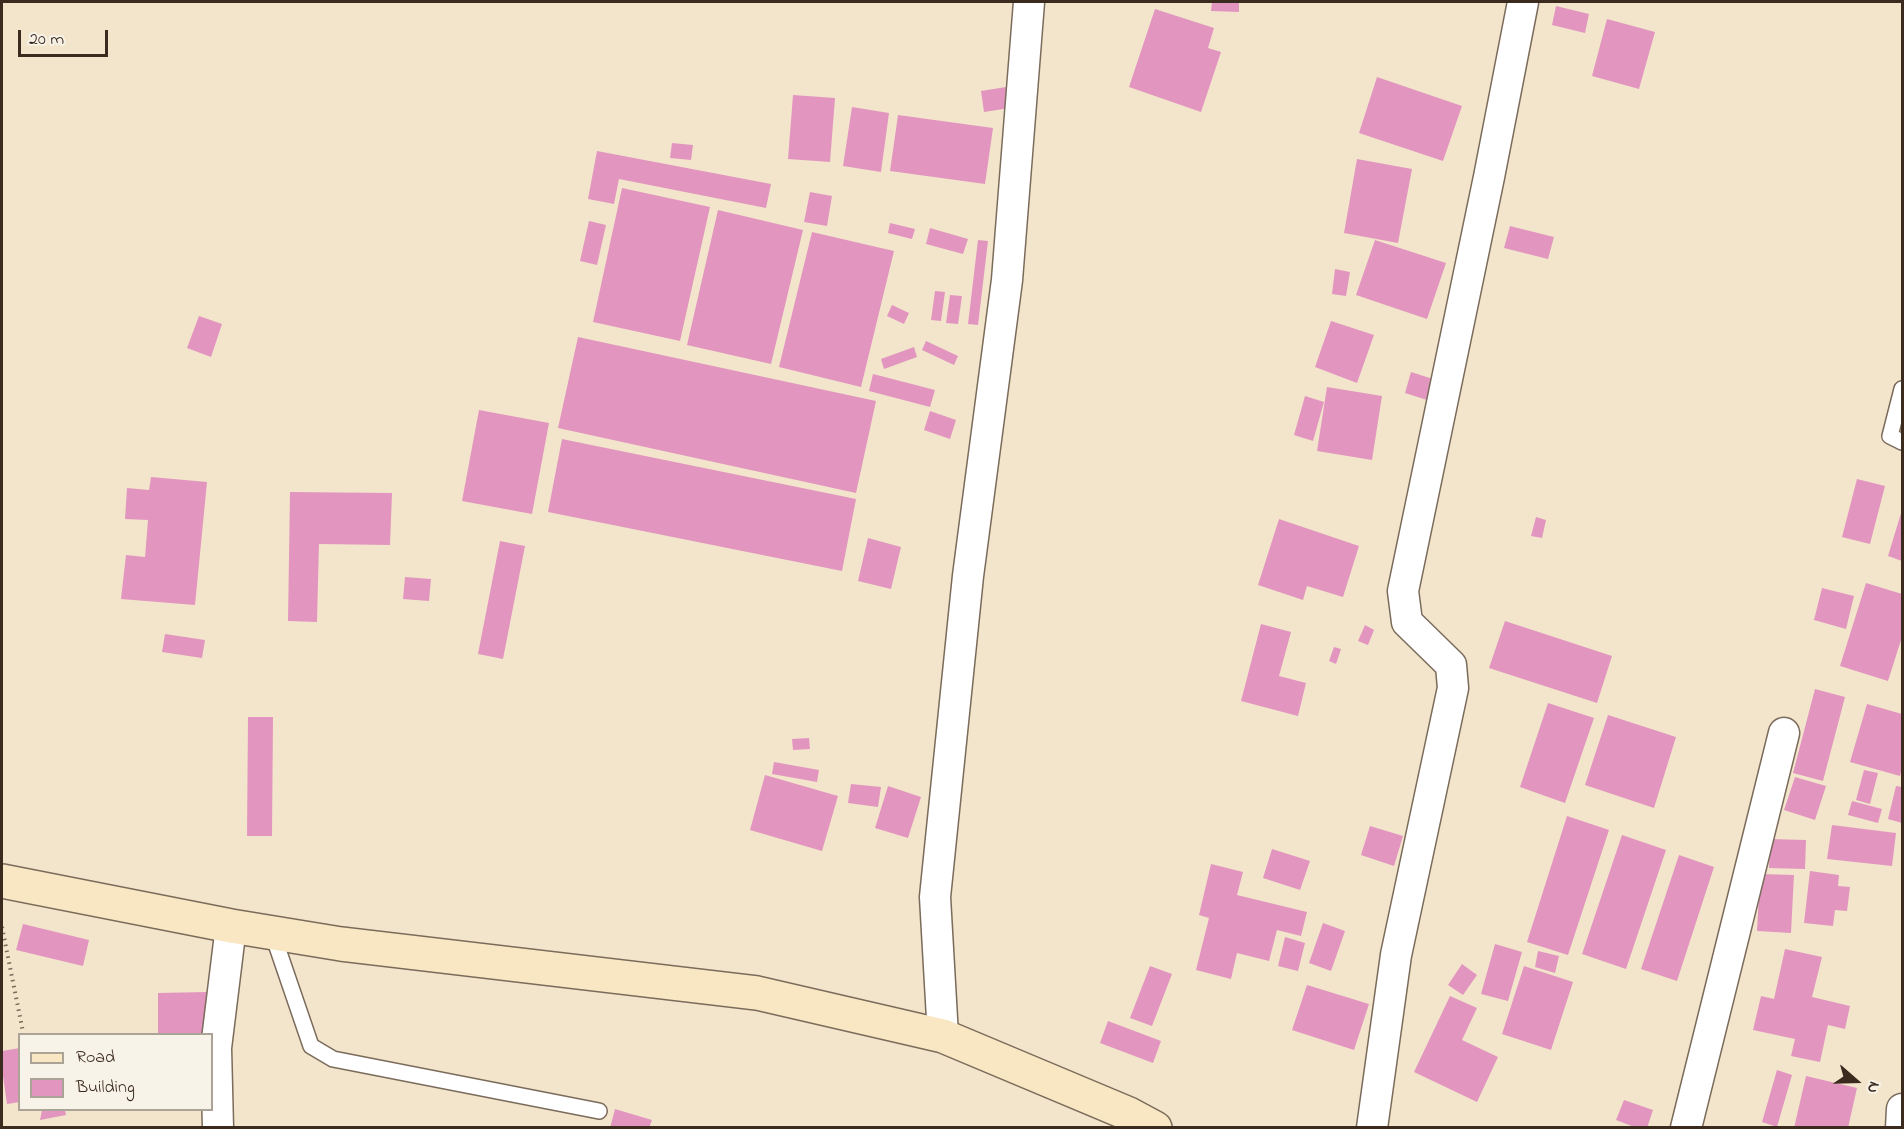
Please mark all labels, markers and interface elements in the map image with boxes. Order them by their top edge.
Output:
scale bar [21,18,111,56]
text: 20 m [29,27,64,53]
legend [18,1033,213,1111]
text: Road [76,1045,115,1071]
north arrow [1826,1051,1886,1111]
text: Building [76,1075,135,1101]
text: N [1860,1078,1886,1096]

